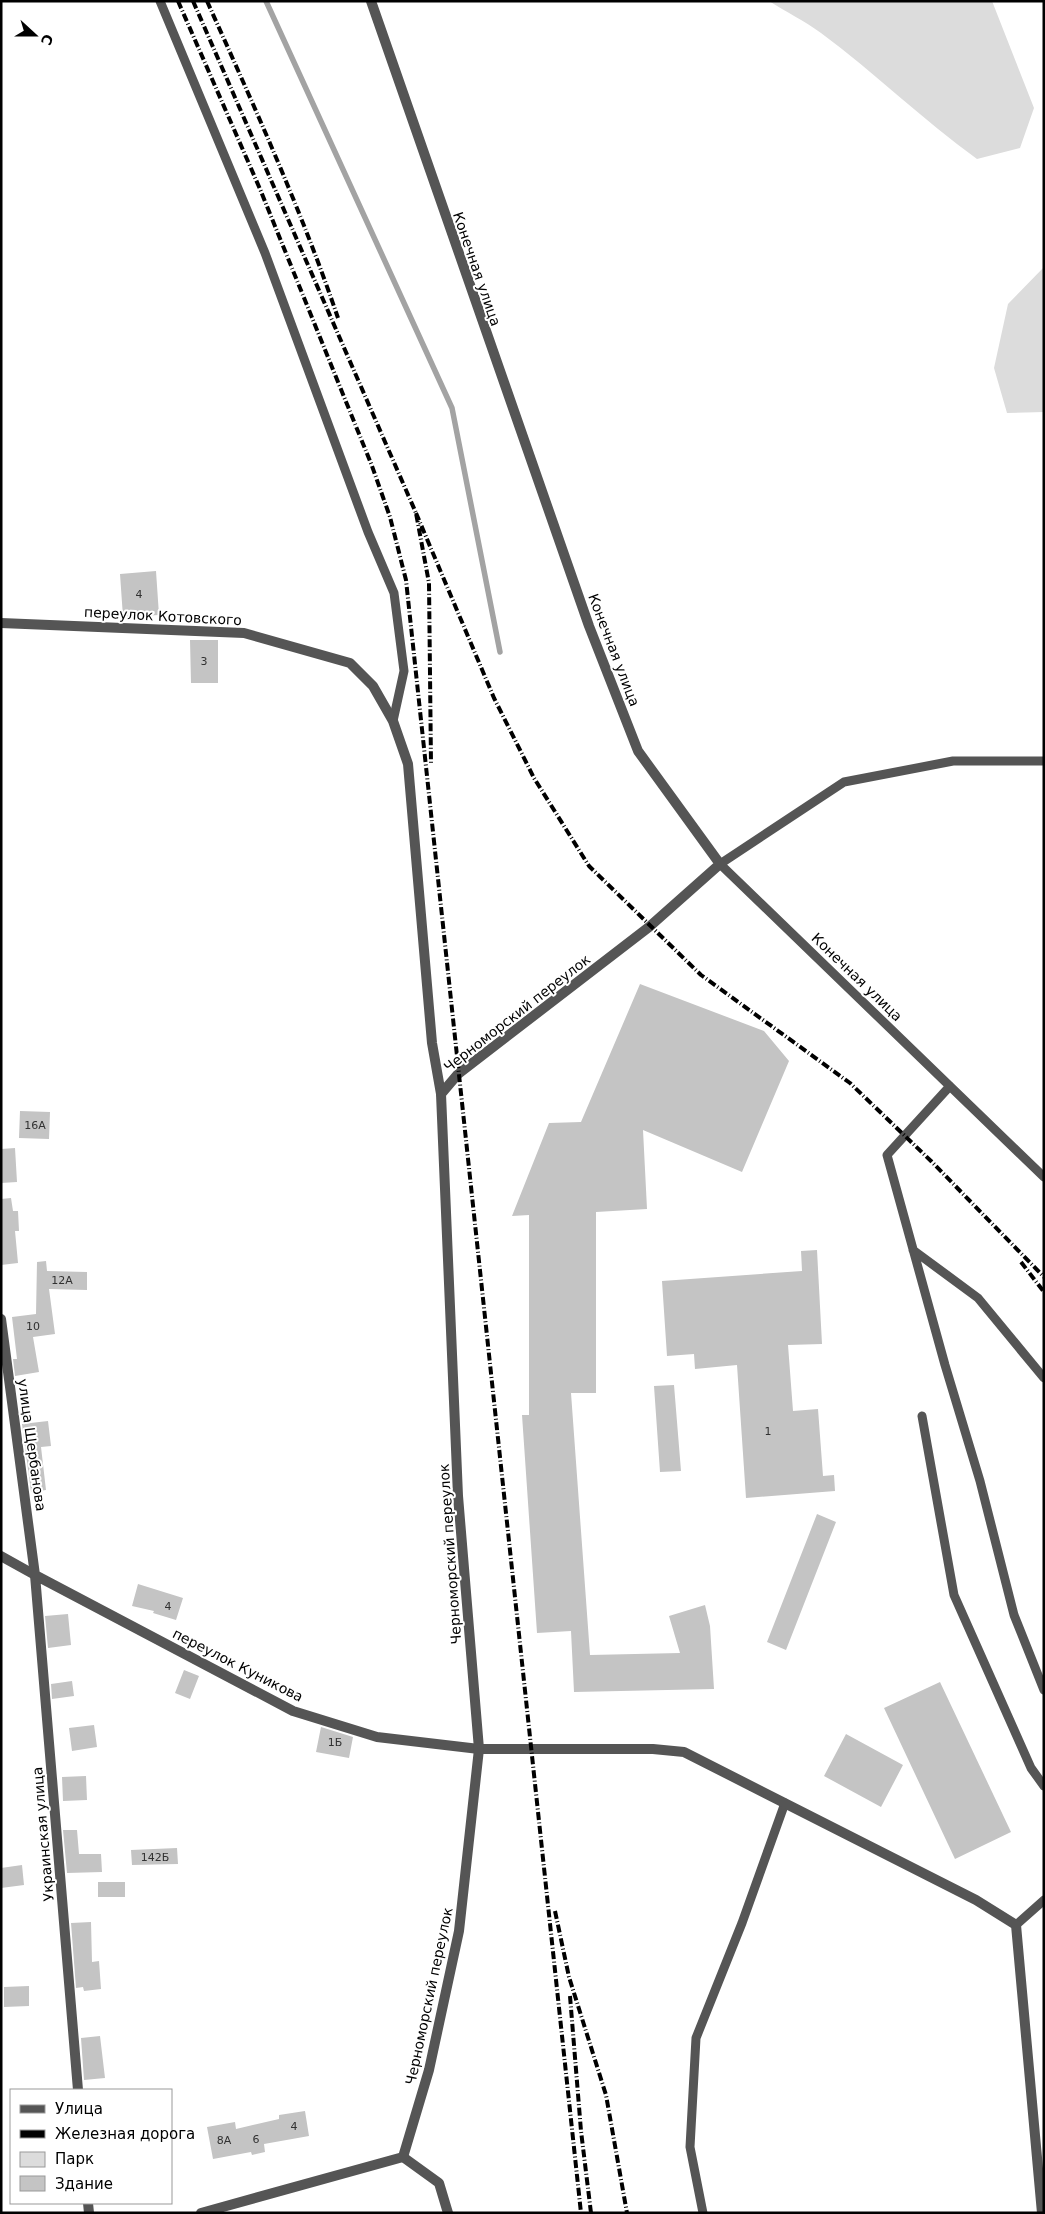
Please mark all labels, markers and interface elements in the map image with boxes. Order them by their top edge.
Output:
north arrow [10,10,60,60]
text: С [38,32,56,47]
street label: Конечная улица [450,210,504,328]
house number: 4 [136,588,143,601]
street label: Конечная улица [585,591,643,709]
street label: переулок Котовского [84,604,242,628]
house number: 3 [201,655,208,668]
street label: Конечная улица [808,930,906,1024]
street label: Черноморский переулок [441,951,593,1075]
house number: 16А [24,1119,46,1132]
house number: 12А [51,1274,73,1287]
house number: 10 [26,1320,40,1333]
street label: улица Щербанова [15,1378,49,1512]
house number: 1 [765,1425,772,1438]
street label: Черноморский переулок [436,1463,464,1645]
house number: 4 [165,1600,172,1613]
street label: переулок Куникова [170,1625,306,1705]
house number: 1Б [328,1736,342,1749]
street label: Украинская улица [29,1766,57,1902]
house number: 142Б [141,1851,169,1864]
street label: Черноморский переулок [402,1906,456,2086]
legend [10,2089,172,2204]
text: Улица [55,2100,103,2118]
house number: 4 [291,2120,298,2133]
text: Железная дорога [55,2125,195,2143]
house number: 6 [253,2133,260,2146]
house number: 8А [217,2134,232,2147]
text: Парк [55,2150,94,2168]
text: Здание [55,2175,113,2193]

